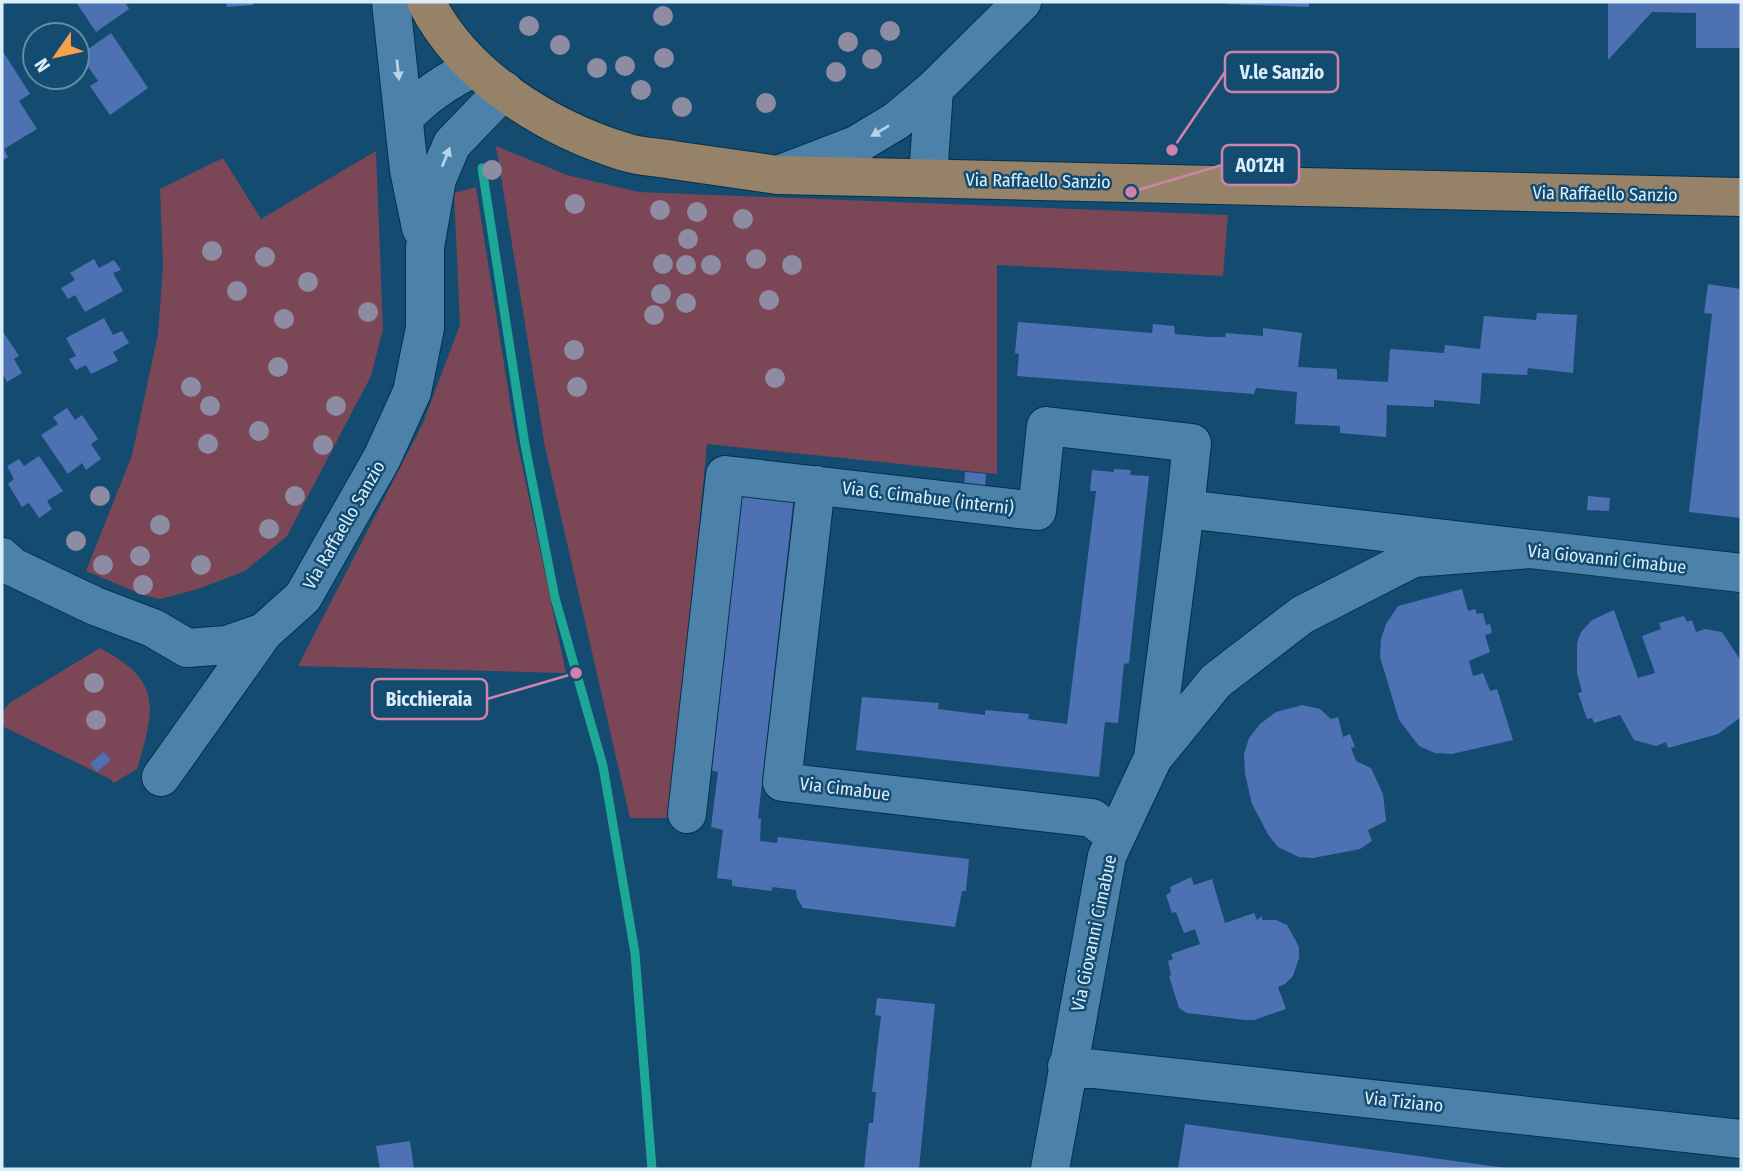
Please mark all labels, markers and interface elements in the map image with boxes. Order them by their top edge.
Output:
north arrow [21,21,91,91]
callout: V.le Sanzio [1225,52,1338,92]
text: N [30,54,55,76]
one-way arrow [393,59,404,81]
text: V.le Sanzio [1239,61,1324,84]
one-way arrow [871,124,890,137]
callout: A01ZH [1222,145,1299,185]
one-way arrow [440,147,452,167]
text: A01ZH [1234,154,1285,177]
street label: Via Raffaello Sanzio [965,169,1111,193]
street label: Via Raffaello Sanzio [1532,182,1678,206]
street label: Via Raffaello Sanzio [298,457,390,593]
street label: Via G. Cimabue (interni) [841,477,1015,519]
street label: Via Giovanni Cimabue [1527,540,1688,578]
callout: Bicchieraia [372,679,487,719]
text: Bicchieraia [386,688,472,711]
street label: Via Cimabue [799,773,892,805]
street label: Via Giovanni Cimabue [1067,853,1121,1013]
street label: Via Tiziano [1364,1087,1444,1117]

